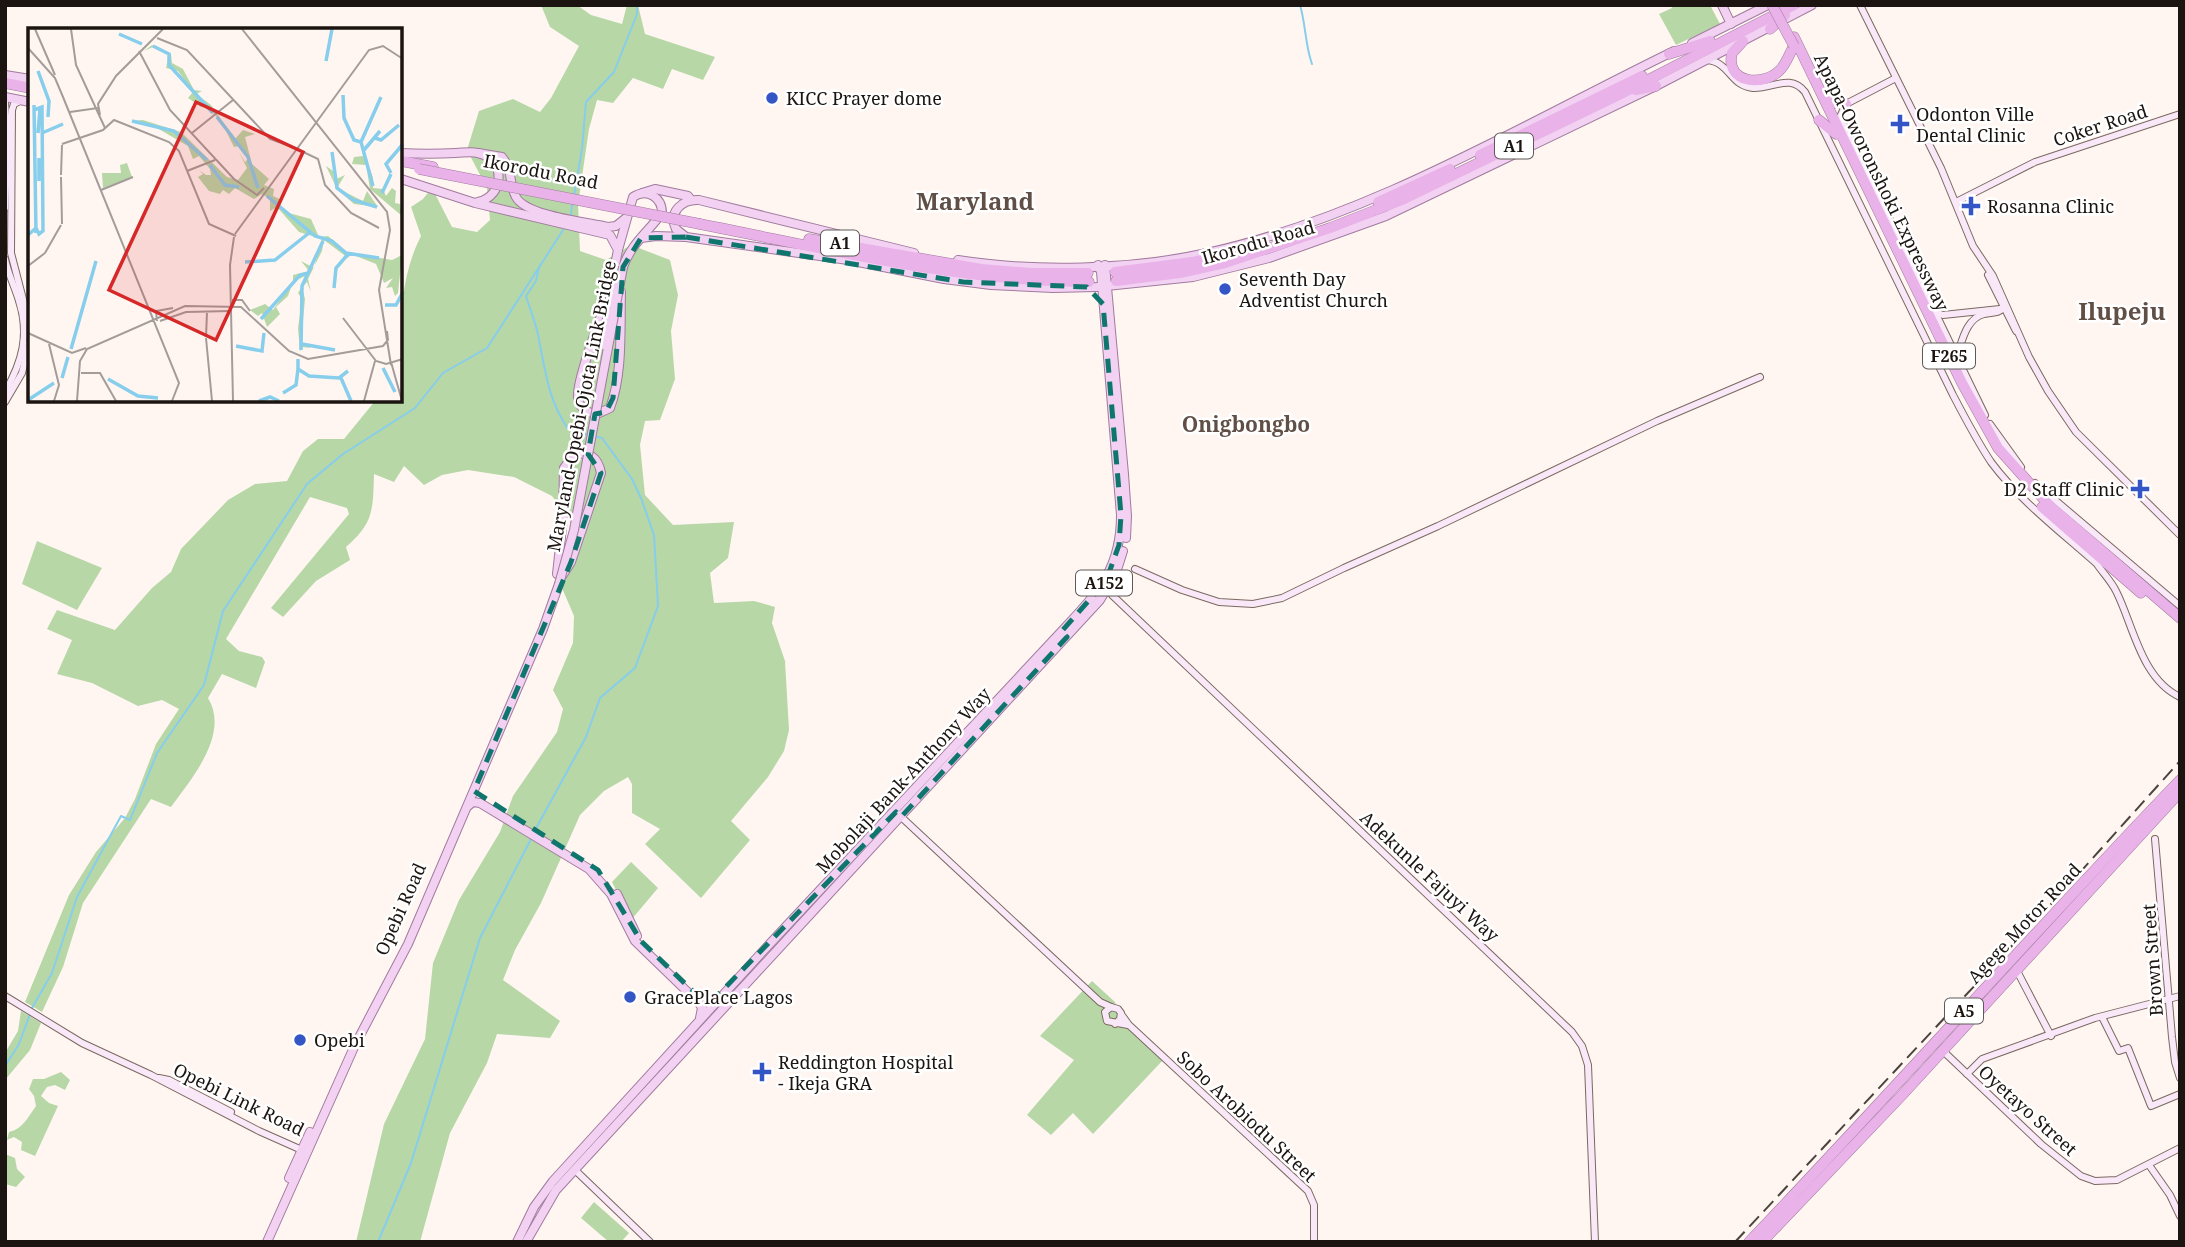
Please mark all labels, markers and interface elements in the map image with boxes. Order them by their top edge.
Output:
inset map [28,28,402,402]
street label: Apapa-Oworonshoki Expressway [1809,49,1955,316]
place label: KICC Prayer dome [786,86,942,110]
marker: KICC Prayer dome [764,90,780,106]
street label: Coker Road [2050,98,2150,152]
place label: Odonton Ville Dental Clinic [1916,102,2034,147]
marker: Odonton Ville Dental Clinic [1890,114,1910,134]
road number: A1 [1495,134,1533,158]
street label: Ikorodu Road [481,148,601,194]
district label: Maryland [916,184,1034,217]
place label: Rosanna Clinic [1987,194,2114,218]
marker: Rosanna Clinic [1961,196,1981,216]
street label: Ikorodu Road [1199,214,1317,270]
road number: A1 [821,230,859,256]
street label: Maryland-Opebi-Ojota Link Bridge [541,258,621,554]
place label: Seventh Day Adventist Church [1239,267,1388,312]
marker: Seventh Day Adventist Church [1217,281,1233,297]
district label: Ilupeju [2078,294,2166,327]
road number: F265 [1923,344,1975,368]
district label: Onigbongbo [1182,410,1310,438]
place label: D2 Staff Clinic [2004,477,2124,501]
marker: D2 Staff Clinic [2130,479,2150,499]
road number: A152 [1076,570,1132,596]
street label: Mobolaji Bank-Anthony Way [810,681,996,878]
street label: Adekunle Fajuyi Way [1355,805,1505,947]
street label: Agege Motor Road [1962,858,2086,988]
street label: Opebi Road [369,859,431,959]
street label: Brown Street [2136,903,2168,1017]
place label: GracePlace Lagos [644,985,793,1009]
marker: GracePlace Lagos [622,989,638,1005]
road number: A5 [1945,998,1983,1023]
place label: Opebi [314,1028,365,1052]
marker: Opebi [292,1032,308,1048]
street label: Sobo Arobiodu Street [1172,1045,1322,1187]
place label: Reddington Hospital - Ikeja GRA [778,1050,954,1095]
street label: Opebi Link Road [170,1057,308,1141]
street label: Oyetayo Street [1974,1059,2082,1161]
marker: Reddington Hospital - Ikeja GRA [752,1062,772,1082]

